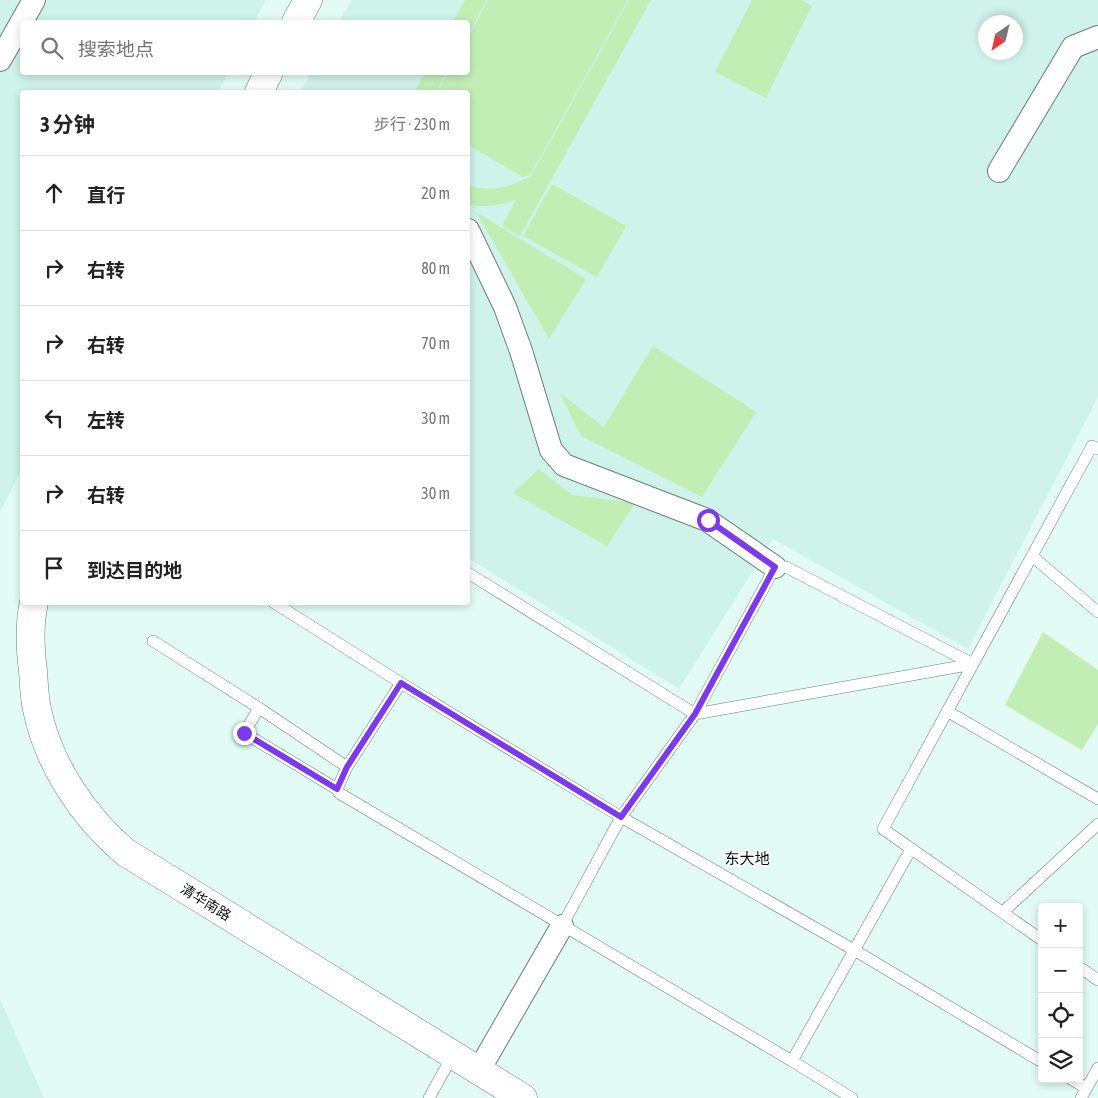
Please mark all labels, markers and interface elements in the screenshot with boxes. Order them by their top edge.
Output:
north arrow [978,15,1023,60]
search box [20,20,470,75]
icon: search [38,34,66,62]
text: 搜索地点 [78,38,154,60]
text: 3 分钟 [40,112,95,136]
text: 步行 · 230 m [374,115,450,133]
icon: ahead [40,179,68,207]
text: 直行 [87,184,125,206]
text: 20 m [421,184,450,202]
icon: right [40,254,68,282]
text: 右转 [87,259,125,281]
text: 80 m [421,259,450,277]
icon: right [40,329,68,357]
text: 右转 [87,334,125,356]
text: 70 m [421,334,450,352]
icon: left [40,404,68,432]
text: 左转 [87,409,125,431]
text: 30 m [421,409,450,427]
icon: right [40,479,68,507]
text: 右转 [87,484,125,506]
text: 30 m [421,484,450,502]
route start [697,509,720,532]
icon: arrive [40,554,68,582]
text: 到达目的地 [87,559,182,581]
route end [233,722,256,745]
district label: 东大地 [724,850,770,867]
street label: 清华南路 [178,880,234,924]
map controls [1038,903,1083,1083]
button: + [1038,903,1083,948]
button: − [1038,948,1083,993]
button: locate [1038,993,1083,1038]
button: layers [1038,1038,1083,1083]

